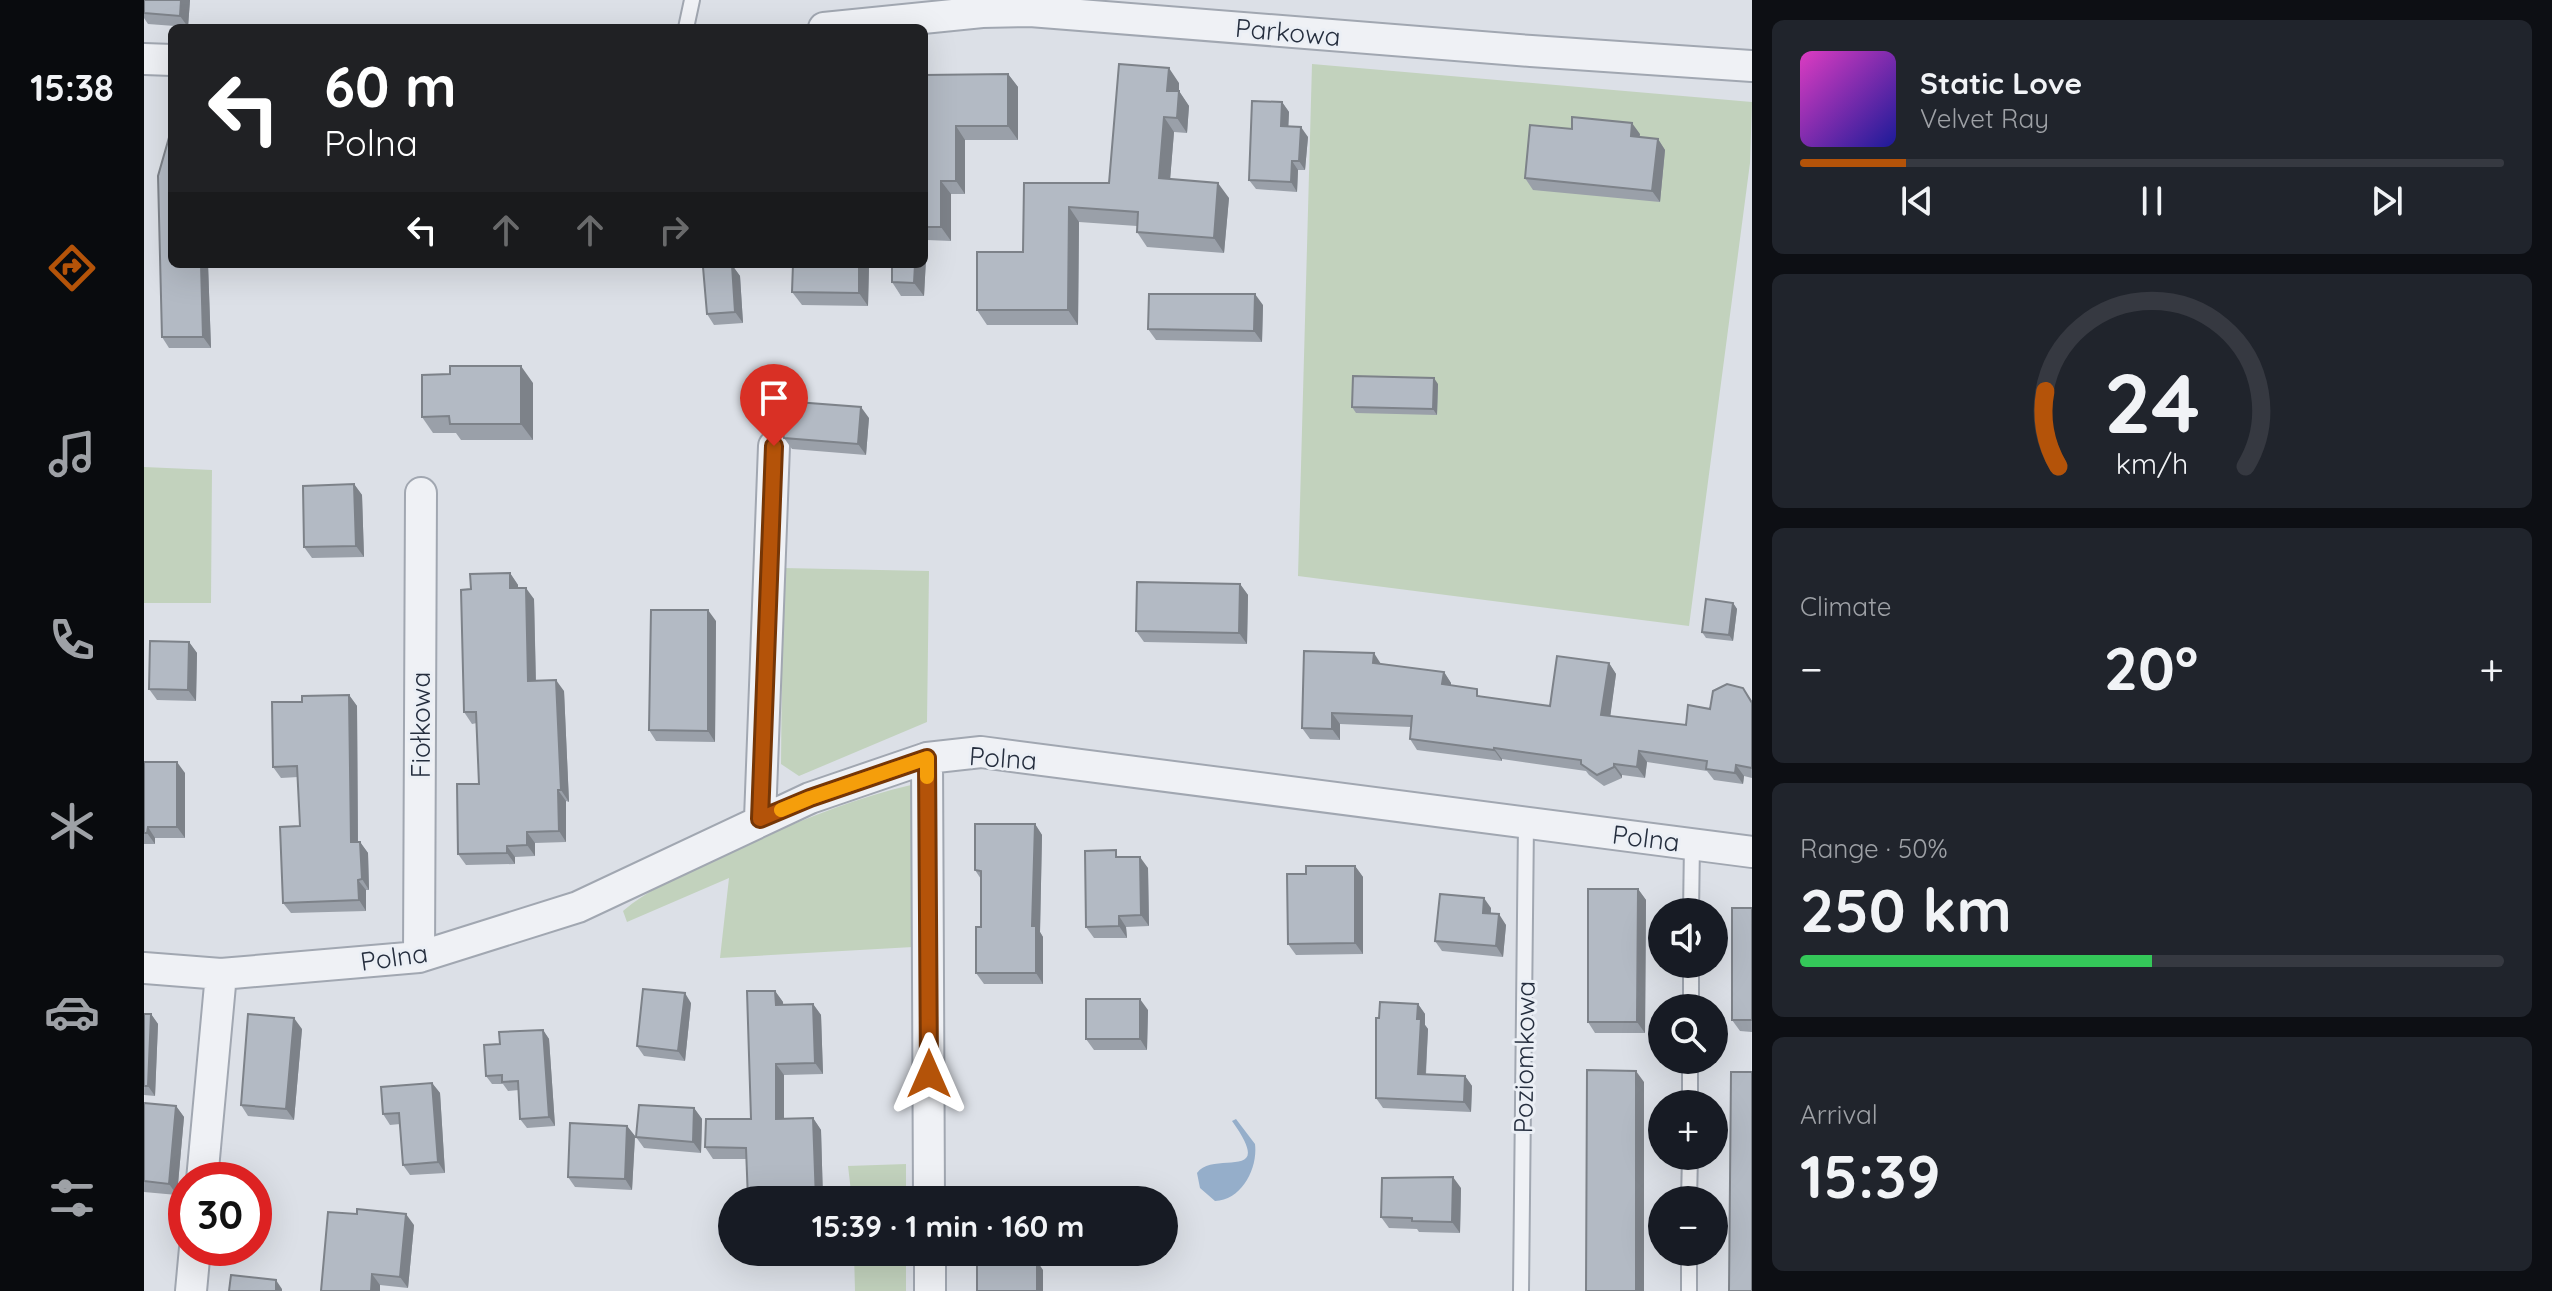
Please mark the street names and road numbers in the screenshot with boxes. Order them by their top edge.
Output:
street label: Parkowa [1234,11,1342,53]
street label: Fiołkowa [404,672,437,778]
street label: Polna [968,739,1038,777]
street label: Polna [1610,817,1682,859]
street label: Polna [358,936,430,978]
street label: Poziomkowa [1506,980,1542,1134]

